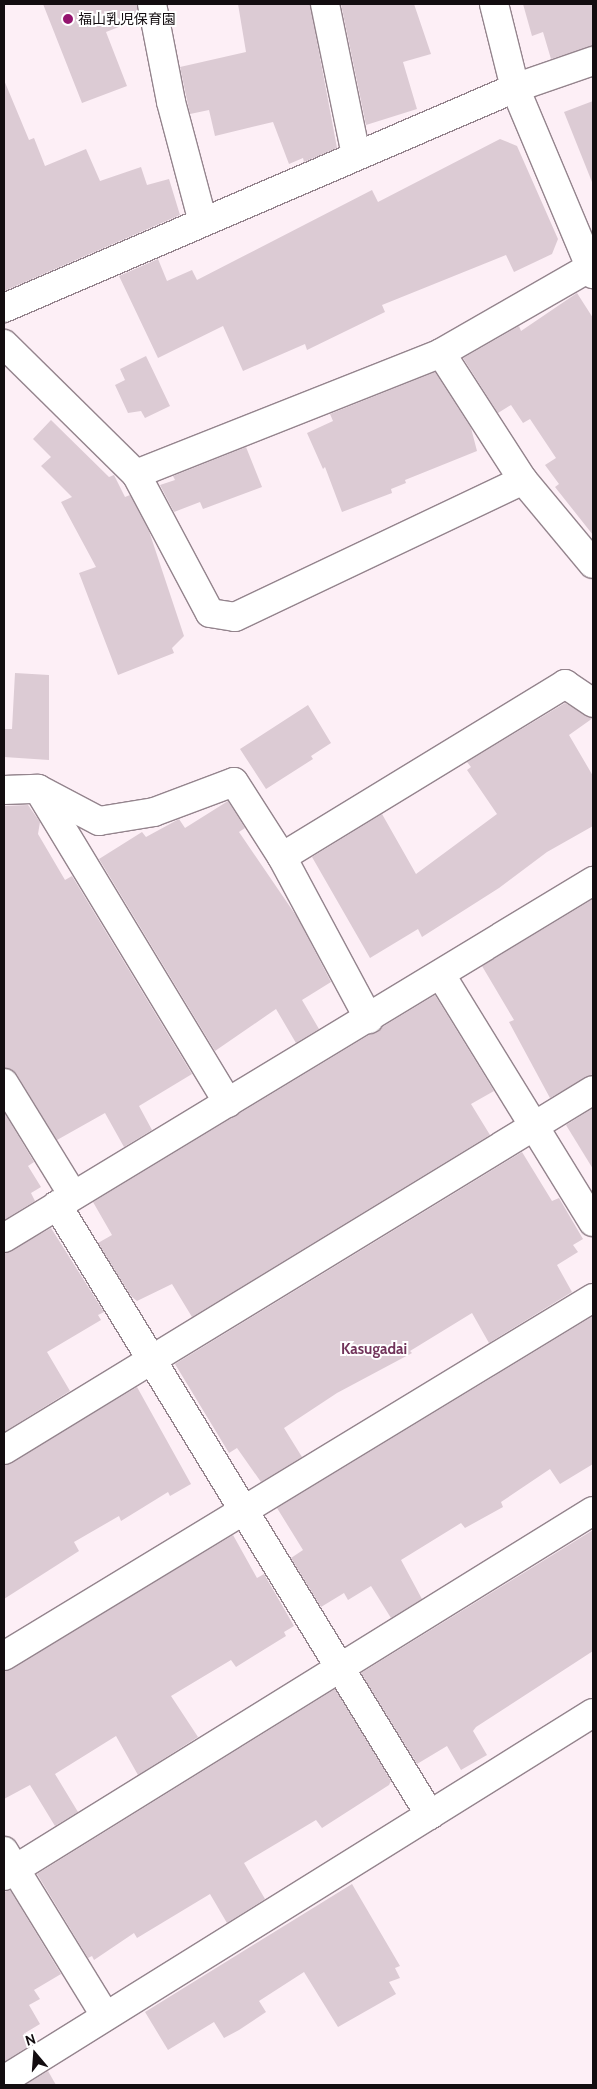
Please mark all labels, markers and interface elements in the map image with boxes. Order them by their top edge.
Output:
place label: 福山乳児保育園 [78,11,176,27]
marker: 福山乳児保育園 [62,13,74,25]
district label: Kasugadai [341,1341,407,1359]
north arrow [10,2029,60,2079]
text: N [23,2030,38,2050]

